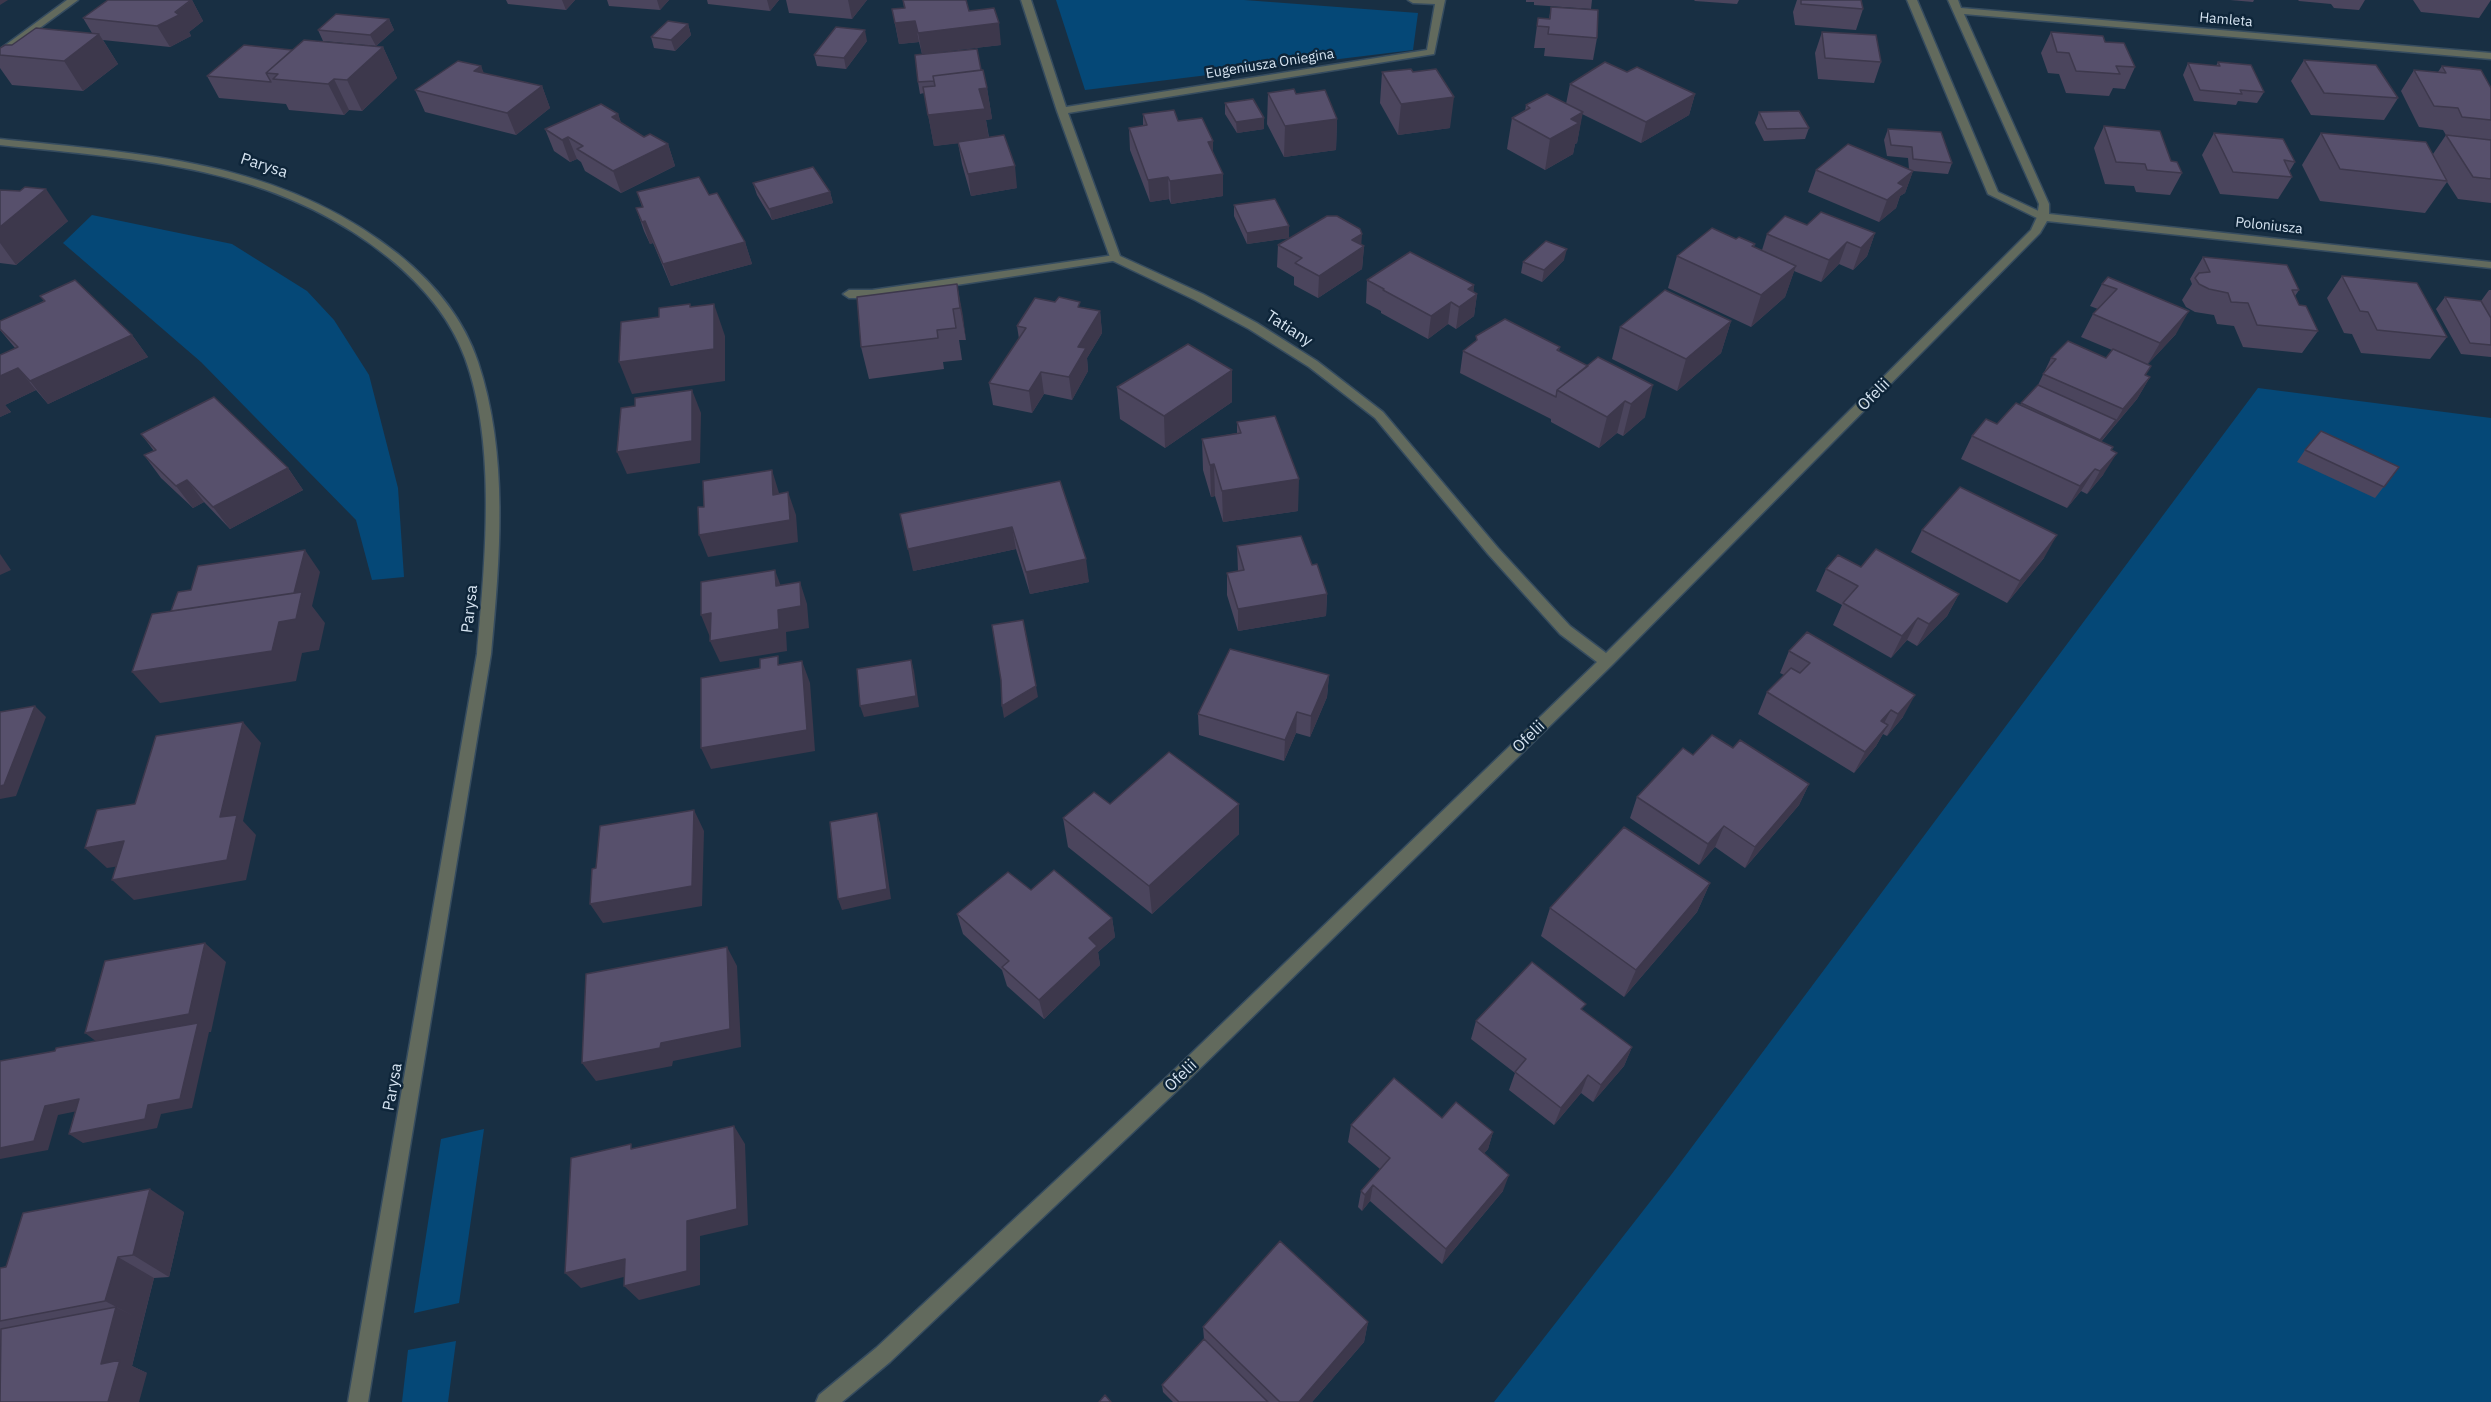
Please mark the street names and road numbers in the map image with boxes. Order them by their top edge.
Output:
street label: Hamleta [2199,9,2253,31]
street label: Eugeniusza Oniegina [1205,46,1335,82]
street label: Parysa [238,149,290,183]
street label: Poloniusza [2234,214,2304,238]
street label: Tatiany [1262,307,1316,351]
street label: Ofelii [1854,375,1894,415]
street label: Parysa [458,584,482,634]
street label: Ofelii [1509,717,1549,757]
street label: Ofelii [1161,1056,1201,1096]
street label: Parysa [379,1062,407,1112]

